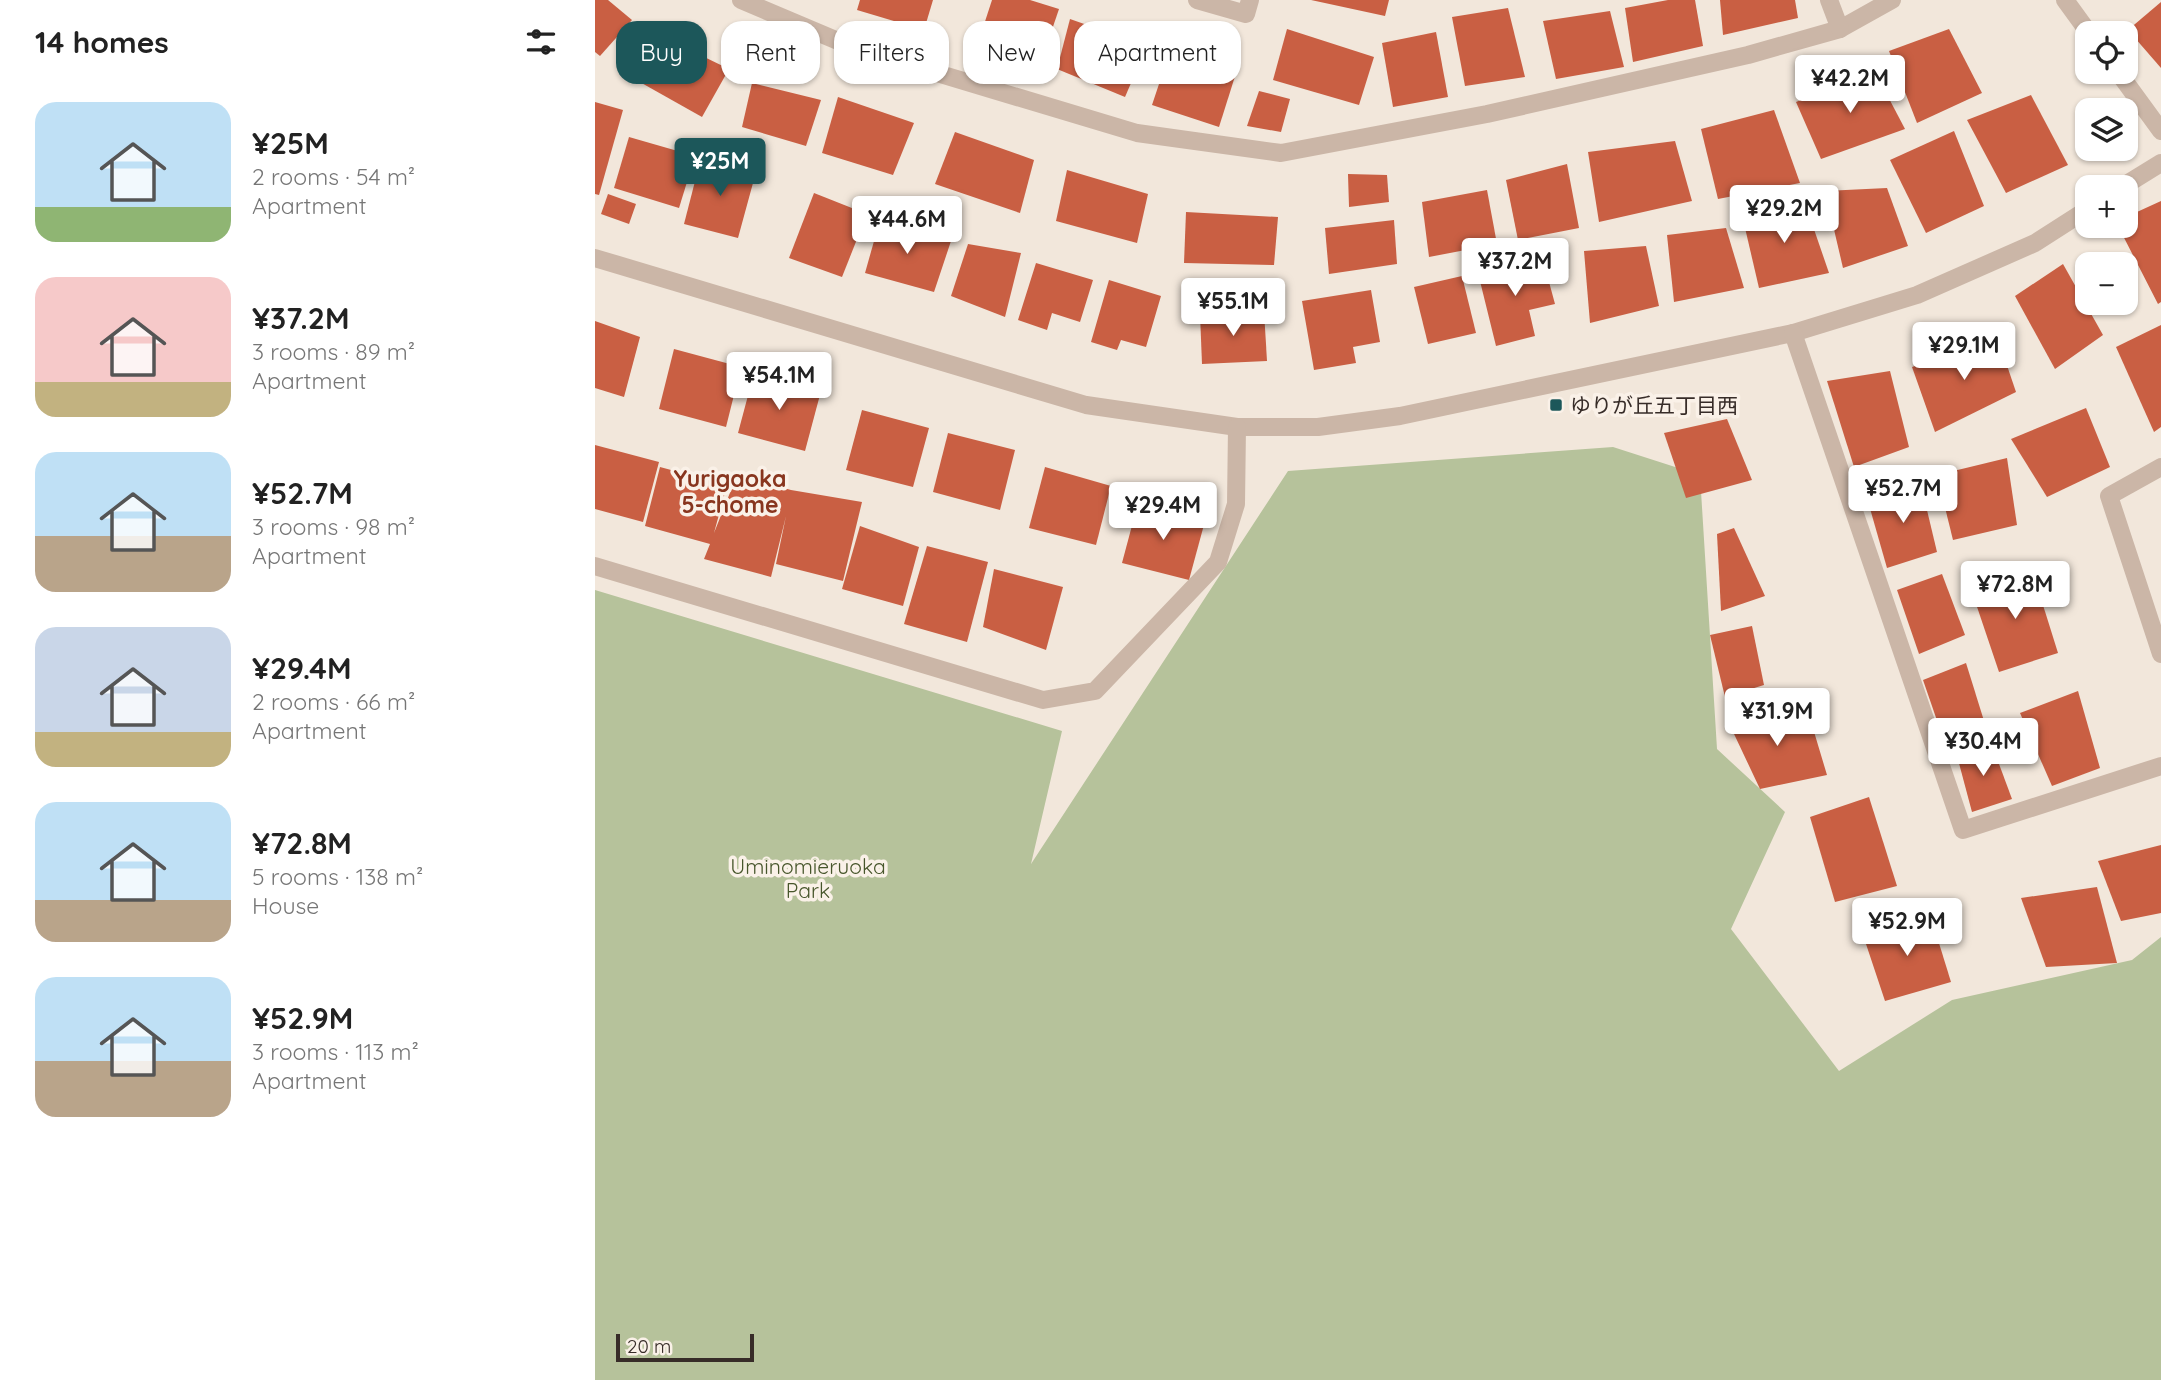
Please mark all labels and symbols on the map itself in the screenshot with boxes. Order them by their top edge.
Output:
pin: ¥42.2M [1793,55,1907,115]
pin: ¥25M [679,138,761,198]
pin: ¥29.2M [1727,186,1841,245]
pin: ¥44.6M [850,196,964,256]
pin: ¥37.2M [1458,238,1572,298]
pin: ¥55.1M [1176,278,1290,338]
pin: ¥29.1M [1907,322,2021,382]
pin: ¥54.1M [722,352,836,412]
place label: ゆりが丘五丁目西 [1570,392,1738,418]
marker: ゆりが丘五丁目西 [1548,397,1564,413]
district label: Yurigaoka 5-chome [674,464,786,519]
pin: ¥52.7M [1846,466,1960,525]
pin: ¥29.4M [1106,482,1220,542]
pin: ¥72.8M [1958,562,2072,621]
pin: ¥31.9M [1720,688,1834,748]
pin: ¥30.4M [1926,718,2040,778]
park label: Uminomieruoka Park [730,853,886,903]
pin: ¥52.9M [1850,898,1964,958]
scale bar [616,1331,754,1363]

